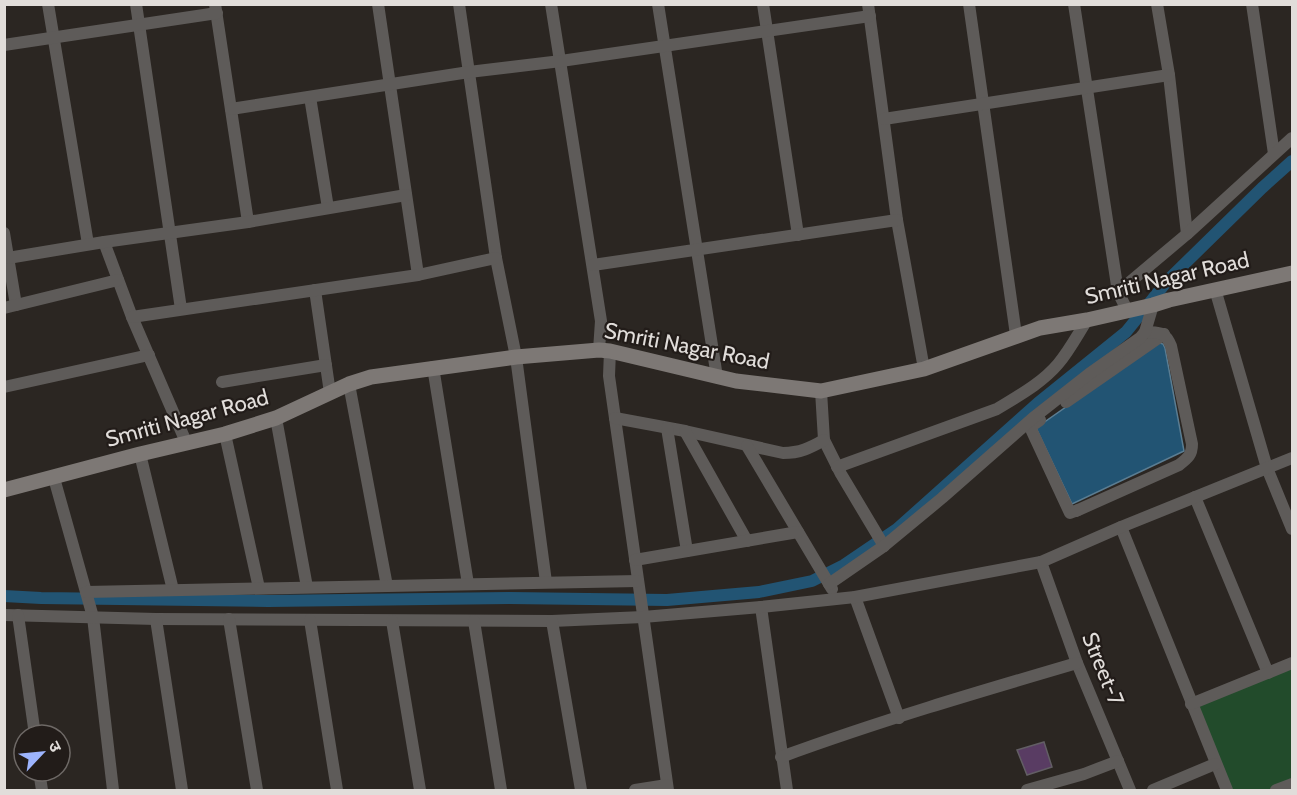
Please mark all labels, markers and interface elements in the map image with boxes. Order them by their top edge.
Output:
street label: Smriti Nagar Road [1082,246,1252,310]
street label: Smriti Nagar Road [602,317,772,375]
street label: Smriti Nagar Road [103,383,271,453]
street label: Street-7 [1076,628,1130,710]
north arrow [12,723,72,783]
text: उ [44,738,66,756]

